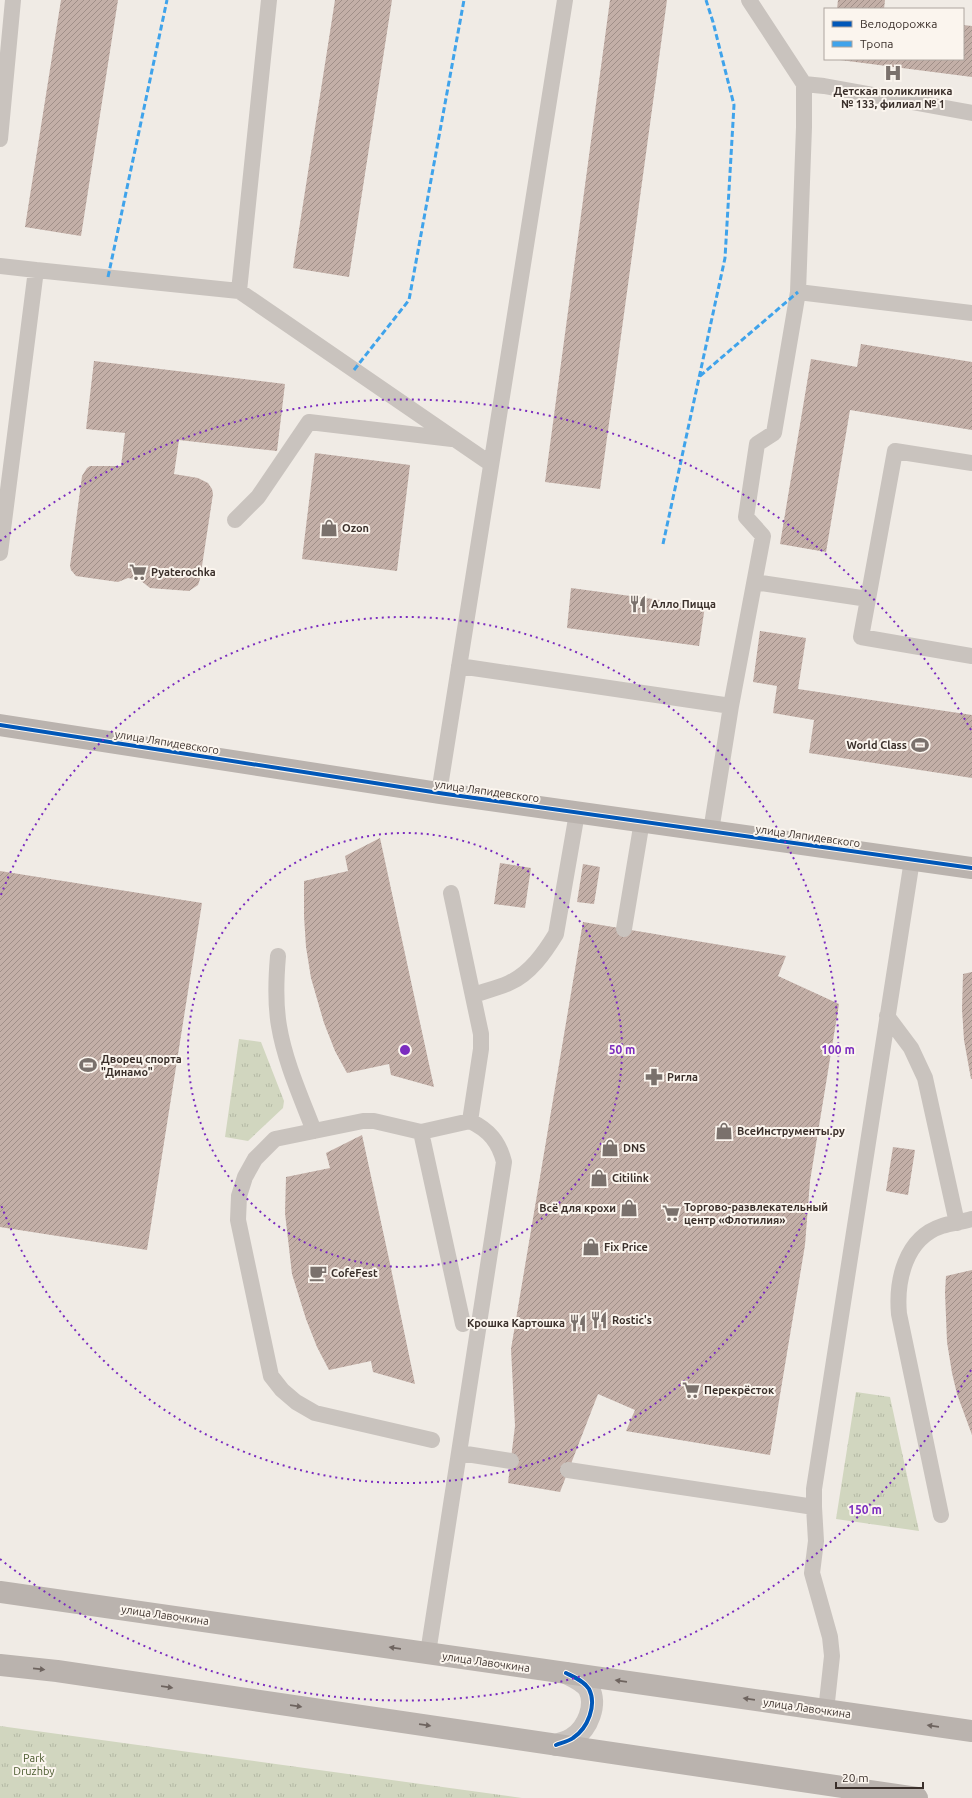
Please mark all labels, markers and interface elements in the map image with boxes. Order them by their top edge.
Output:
legend [824,8,964,60]
text: Велодорожка [860,17,937,30]
text: Тропа [860,37,893,50]
hospital icon: Детская поликлиника № 133, филиал № 1 [883,63,903,83]
place label: Детская поликлиника № 133, филиал № 1 [834,85,953,110]
shop icon: Ozon [319,518,339,538]
place label: Ozon [342,522,369,534]
supermarket icon: Pyaterochka [128,562,148,582]
place label: Pyaterochka [151,566,216,578]
restaurant icon: Алло Пицца [628,594,648,614]
place label: Алло Пицца [651,598,716,610]
street label: улица Ляпидевского [114,728,220,756]
sports icon: World Class [910,735,930,755]
place label: World Class [846,739,907,751]
street label: улица Ляпидевского [434,778,540,804]
street label: улица Ляпидевского [755,823,861,849]
centre of rings [398,1043,412,1057]
text: 50 m [609,1043,635,1056]
text: 100 m [821,1043,855,1056]
place label: Дворец спорта "Динамо" [101,1053,182,1078]
sports icon: Дворец спорта "Динамо" [78,1055,98,1075]
pharmacy icon: Ригла [644,1067,664,1087]
place label: Ригла [667,1071,698,1083]
shop icon: ВсеИнструменты.ру [714,1121,734,1141]
place label: ВсеИнструменты.ру [737,1125,845,1137]
shop icon: DNS [600,1138,620,1158]
place label: DNS [623,1142,645,1154]
shop icon: Citilink [589,1168,609,1188]
place label: Citilink [612,1172,650,1184]
shop icon: Всё для крохи [619,1198,639,1218]
place label: Торгово-развлекательный центр «Флотилия» [684,1201,828,1226]
place label: Всё для крохи [539,1202,616,1214]
supermarket icon: Торгово-развлекательный центр «Флотилия» [661,1203,681,1223]
shop icon: Fix Price [581,1237,601,1257]
place label: Fix Price [604,1241,648,1253]
cafe icon: CofeFest [308,1263,328,1283]
place label: CofeFest [331,1267,378,1279]
restaurant icon: Rostic's [589,1310,609,1330]
restaurant icon: Крошка Картошка [568,1313,588,1333]
place label: Rostic's [612,1314,652,1326]
place label: Крошка Картошка [467,1317,565,1329]
supermarket icon: Перекрёсток [681,1380,701,1400]
place label: Перекрёсток [704,1384,775,1396]
text: 150 m [848,1503,882,1516]
street label: улица Лавочкина [120,1603,210,1627]
one-way arrow [389,1645,401,1651]
street label: улица Лавочкина [441,1650,531,1674]
one-way arrow [33,1666,45,1672]
one-way arrow [615,1678,627,1684]
one-way arrow [161,1684,174,1690]
one-way arrow [743,1696,755,1702]
street label: улица Лавочкина [762,1696,852,1720]
one-way arrow [290,1703,302,1709]
one-way arrow [419,1722,431,1728]
one-way arrow [927,1723,939,1729]
park label: Park Druzhby [13,1752,55,1777]
scale bar [836,1764,923,1790]
text: 20 m [842,1771,869,1784]

